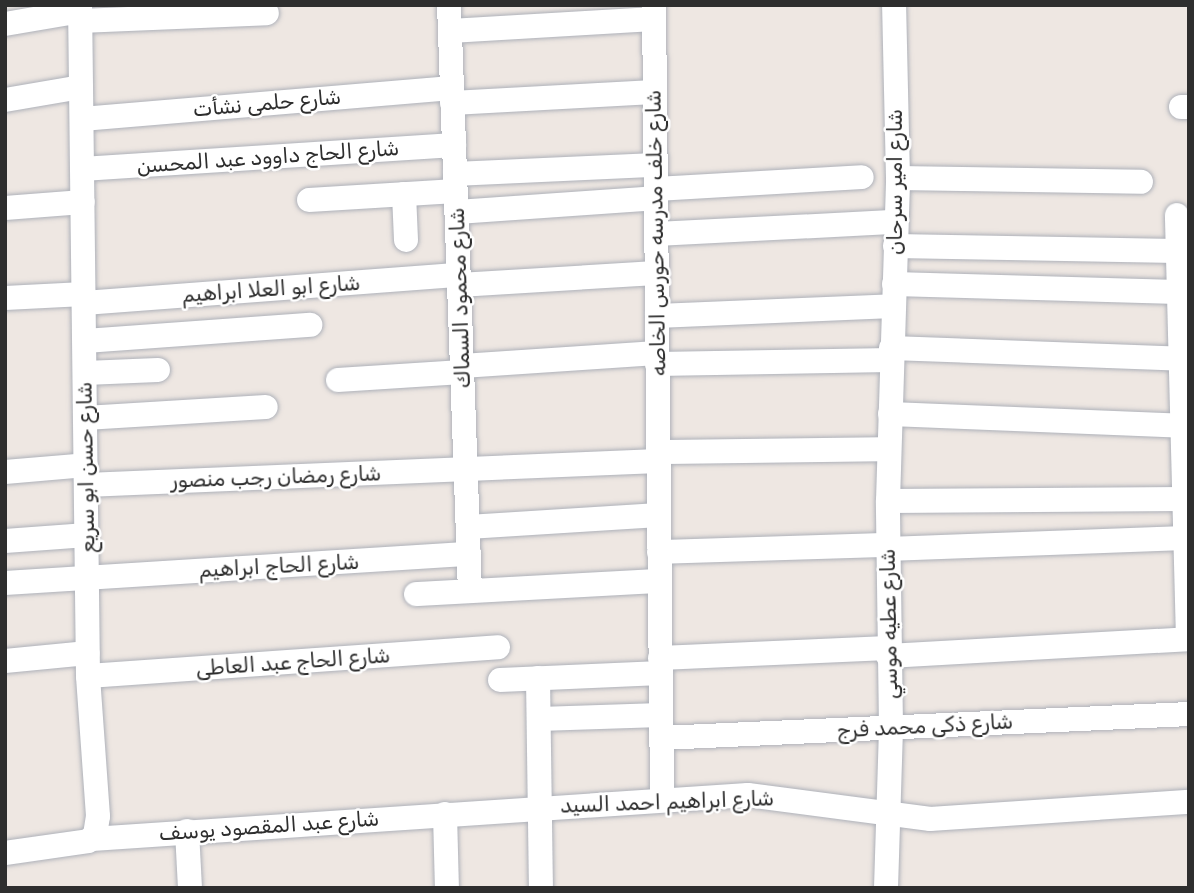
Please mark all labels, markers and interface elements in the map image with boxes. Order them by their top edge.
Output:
street label: شارع حلمى نشأت [192,84,342,122]
street label: شارع خلف مدرسه حورس الخاصه [641,90,671,376]
street label: شارع امير سرحان [882,109,908,255]
street label: شارع الحاج داوود عبد المحسن [136,135,400,179]
street label: شارع محمود السماك [444,207,476,389]
street label: شارع ابو العلا ابراهيم [181,270,361,308]
street label: شارع حسن ابو سريع [72,381,100,553]
street label: شارع رمضان رجب منصور [170,461,382,493]
street label: شارع الحاج ابراهيم [198,549,360,583]
street label: شارع عطيه موسي [875,549,903,699]
street label: شارع الحاج عبد العاطى [195,643,391,681]
street label: شارع ذكى محمد فرج [836,709,1014,743]
street label: شارع ابراهيم احمد السيد [560,786,774,818]
street label: شارع عبد المقصود يوسف [158,806,380,846]

